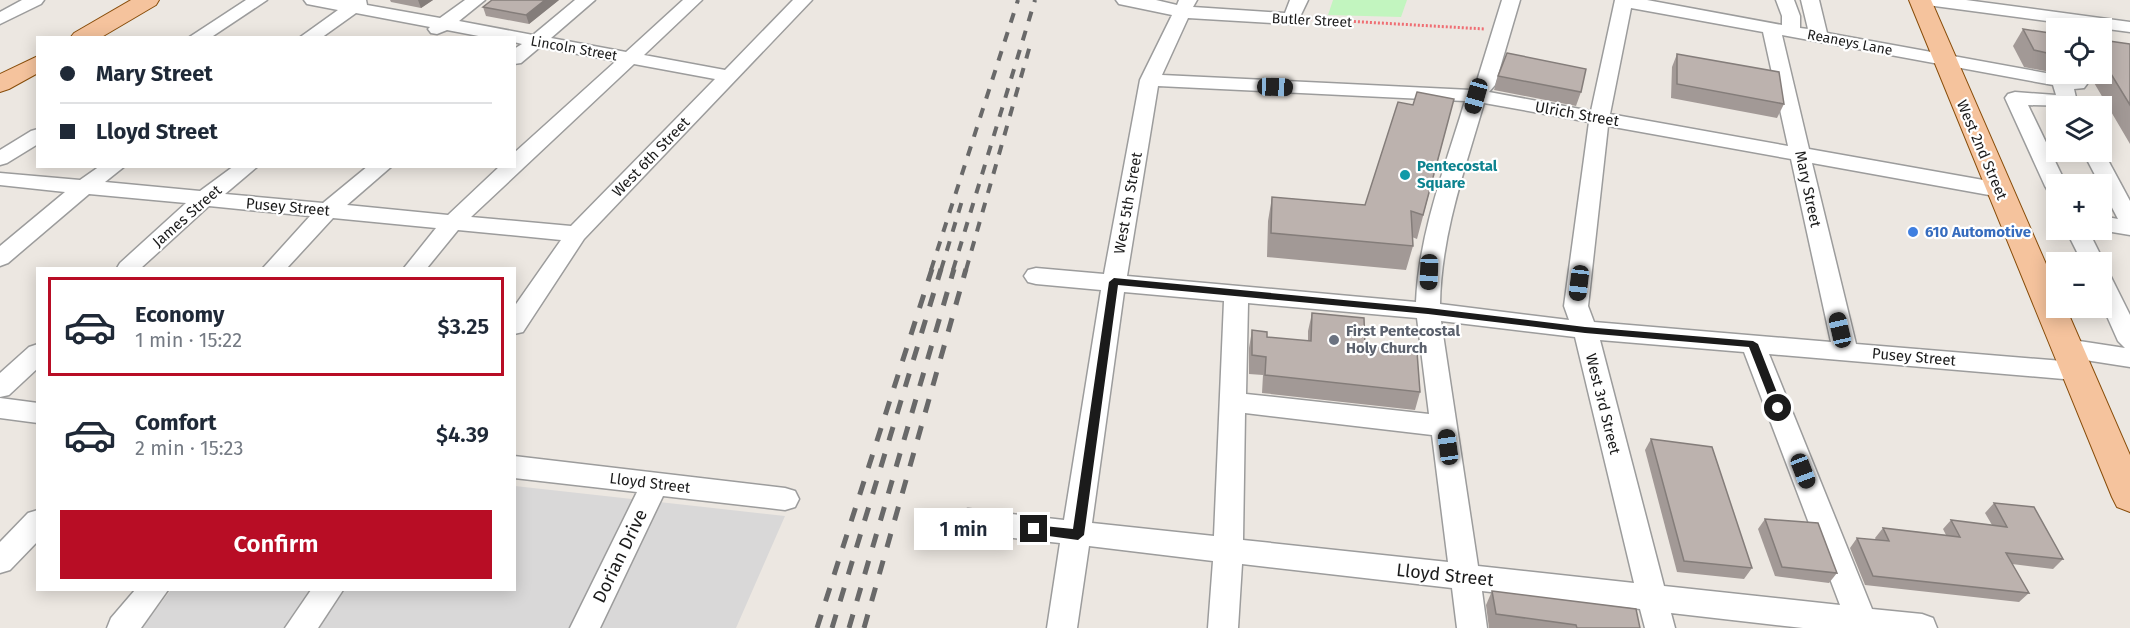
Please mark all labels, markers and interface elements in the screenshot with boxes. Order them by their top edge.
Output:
street label: Butler Street [1271,10,1353,31]
map controls [2046,18,2112,318]
button: locate [2046,18,2112,84]
street label: Reaneys Lane [1806,26,1894,59]
street label: Lincoln Street [529,33,620,65]
text: Mary Street [96,60,213,87]
car [1462,76,1490,116]
car [1257,77,1293,97]
button: layers [2046,96,2112,162]
street label: West 2nd Street [1953,97,2011,203]
street label: Ulrich Street [1534,98,1621,130]
street label: West 6th Street [609,113,694,201]
text: Lloyd Street [96,118,218,145]
street label: Mary Street [1791,149,1825,229]
street label: West 5th Street [1110,150,1146,255]
place label: Pentecostal Square [1417,157,1498,192]
marker: Pentecostal Square [1398,168,1412,182]
button: + [2046,174,2112,240]
street label: James Street [149,181,226,251]
street label: Pusey Street [245,194,331,220]
place label: 610 Automotive [1925,223,2031,241]
marker: 610 Automotive [1906,225,1920,239]
button: − [2046,252,2112,318]
car [1419,254,1439,290]
car [1568,264,1590,302]
icon: car [63,300,117,354]
text: Economy [135,301,224,328]
car [1827,310,1853,350]
text: $3.25 [438,313,489,340]
place label: First Pentecostal Holy Church [1346,322,1460,357]
text: 1 min · 15:22 [135,328,242,352]
marker: First Pentecostal Holy Church [1327,333,1341,347]
street label: Pusey Street [1871,344,1957,370]
street label: West 3rd Street [1582,352,1624,457]
route start [1764,394,1791,421]
icon: car [63,408,117,462]
text: Comfort [135,409,216,436]
text: $4.39 [436,421,489,448]
car [1437,428,1459,466]
text: 2 min · 15:23 [135,436,243,460]
car [1788,451,1818,491]
street label: Lloyd Street [609,469,692,497]
street label: Dorian Drive [588,506,652,606]
callout: 1 min [914,508,1013,550]
button: Confirm [60,510,492,579]
route end [1020,515,1047,542]
text: 1 min [939,517,988,541]
street label: Lloyd Street [1395,559,1495,591]

